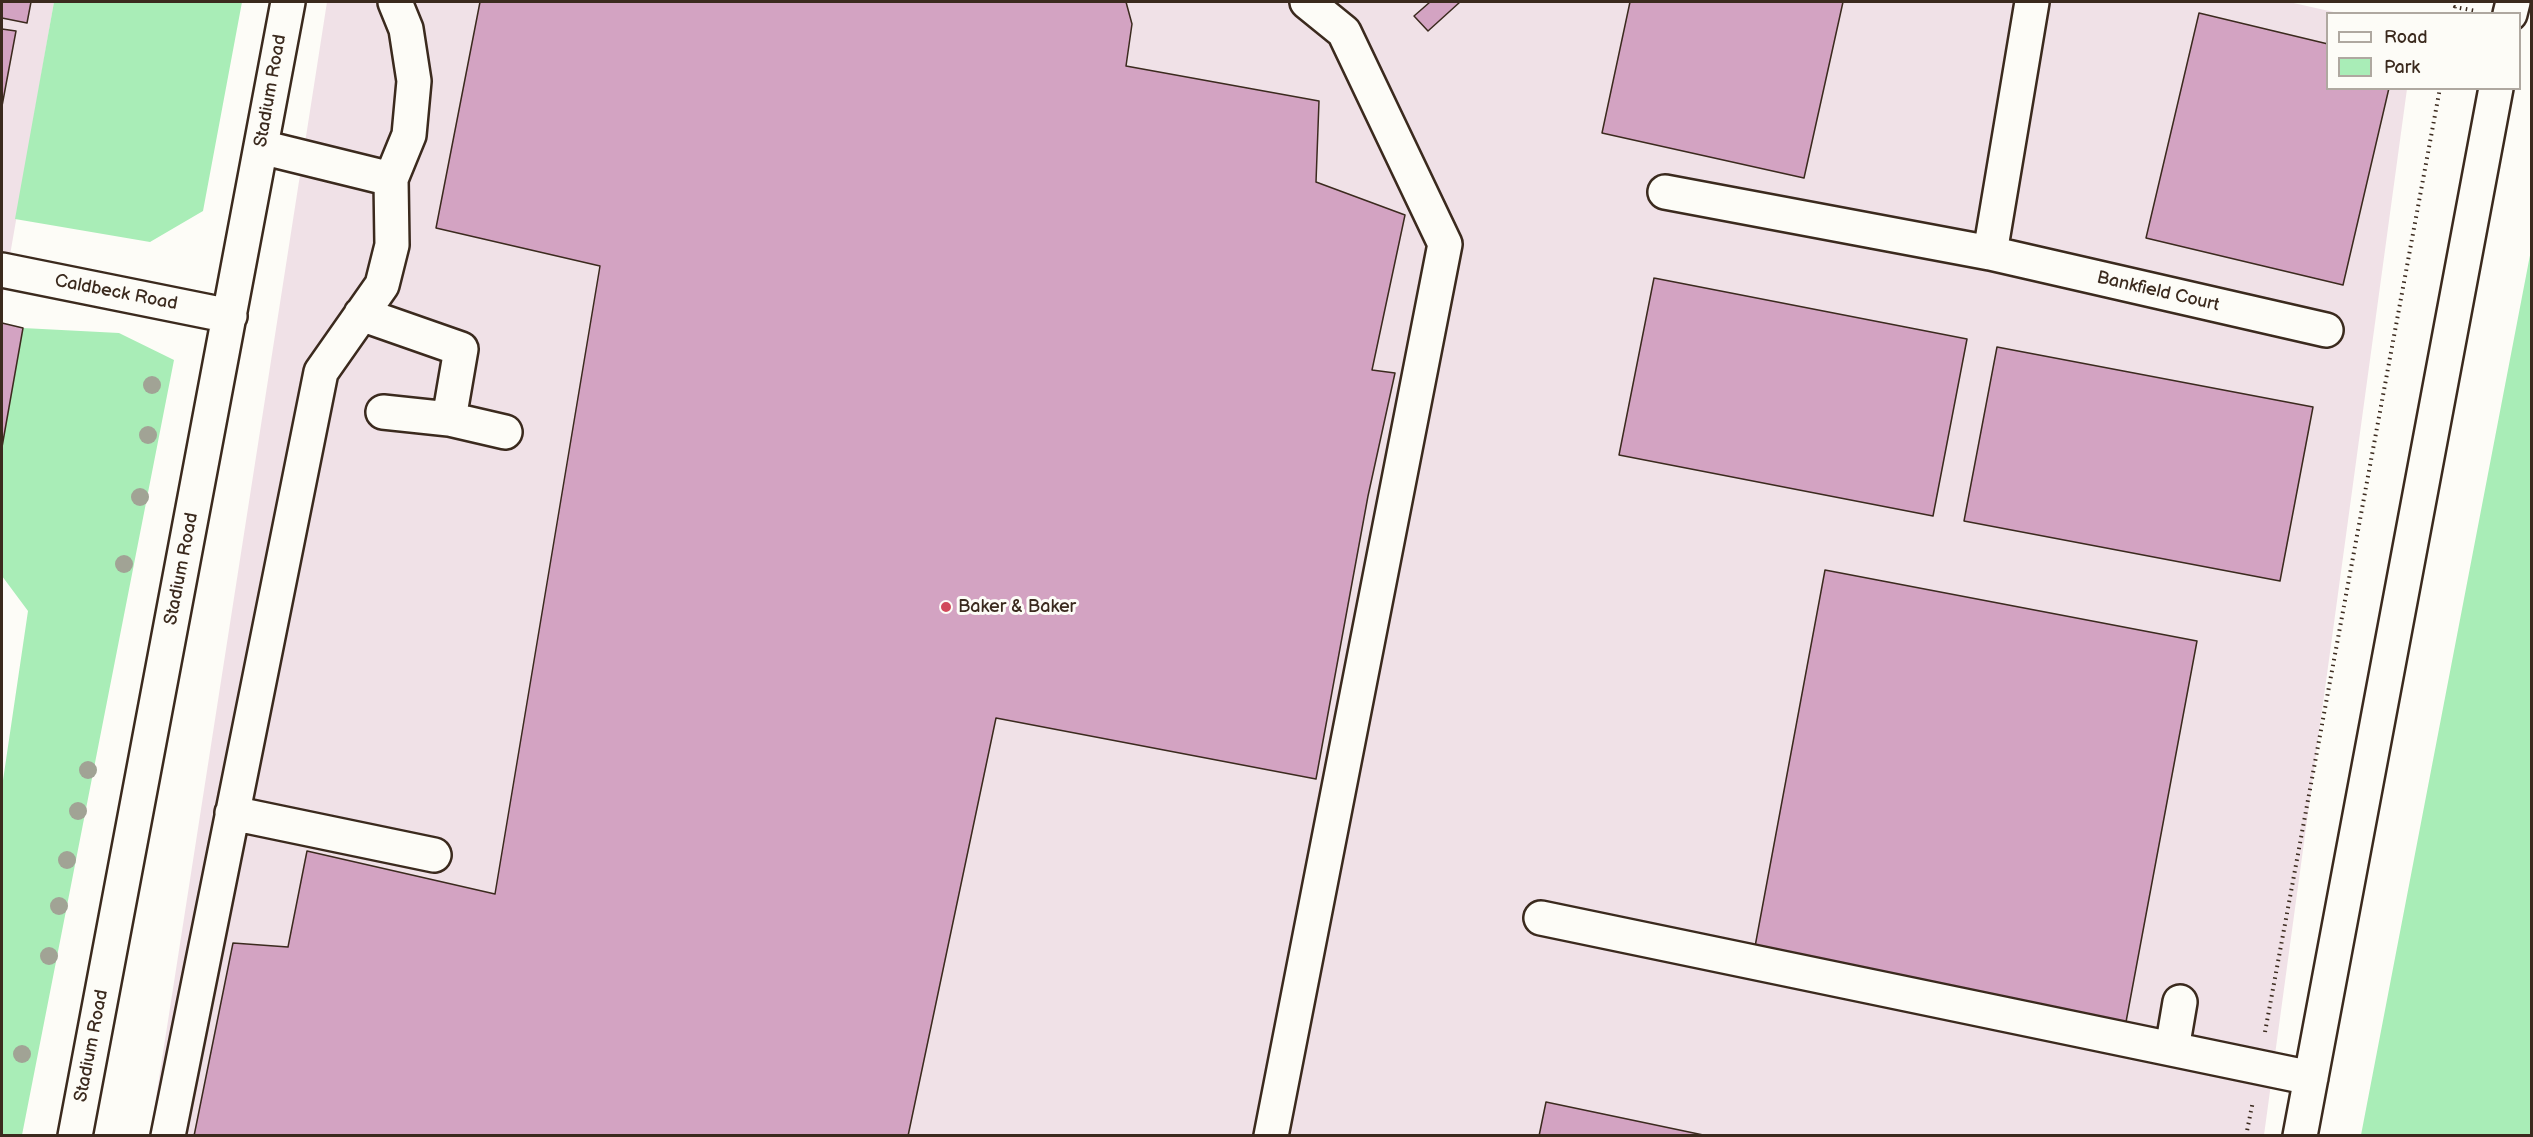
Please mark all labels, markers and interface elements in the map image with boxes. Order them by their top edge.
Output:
legend [2326,12,2521,90]
text: Road [2384,27,2428,48]
street label: Stadium Road [250,33,292,149]
text: Park [2384,57,2420,78]
street label: Bankfield Court [2095,267,2221,317]
street label: Caldbeck Road [53,270,179,316]
street label: Stadium Road [161,511,203,627]
place label: Baker & Baker [958,596,1076,618]
marker: Baker & Baker [939,600,953,614]
street label: Stadium Road [71,988,113,1104]

